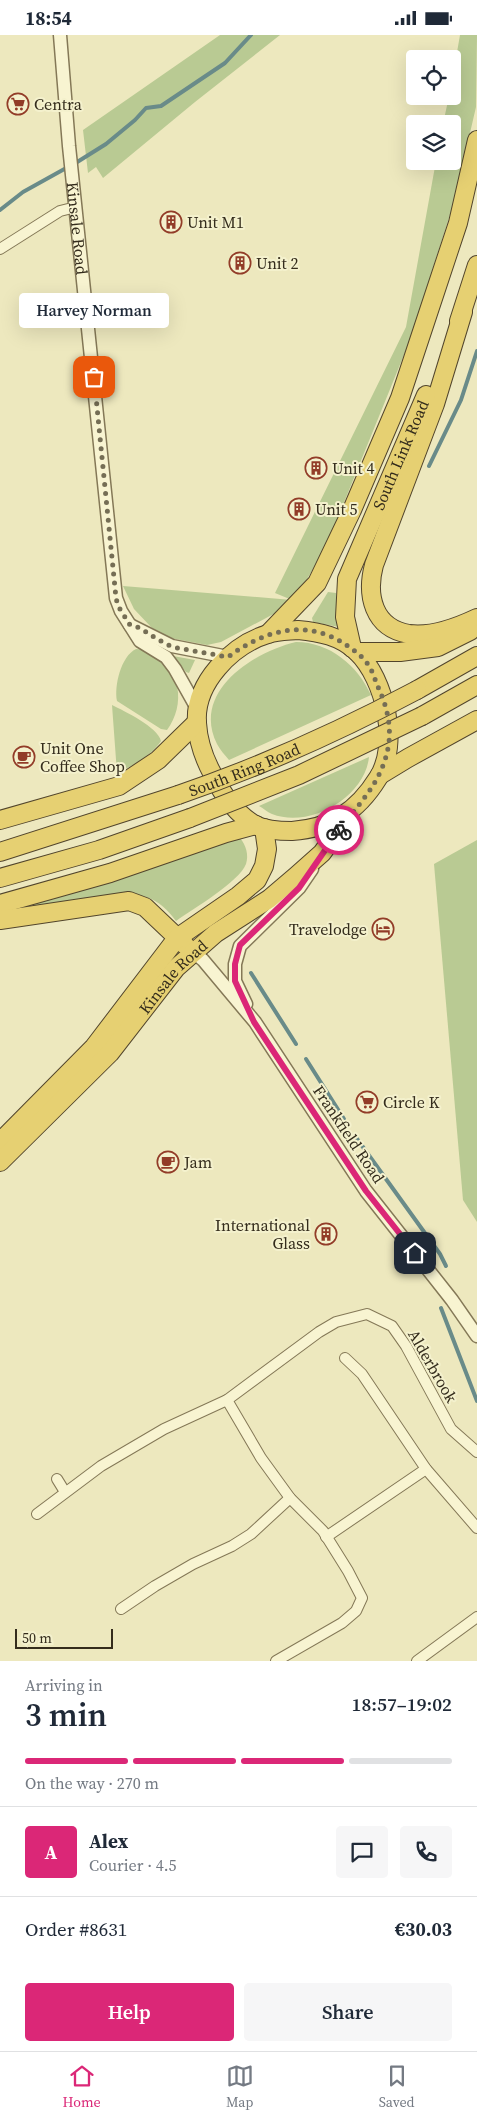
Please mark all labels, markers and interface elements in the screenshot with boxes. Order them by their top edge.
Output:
text: 18:54 [25,5,72,31]
map controls [406,50,461,170]
button: locate [406,50,461,105]
supermarket icon: Centra [6,92,30,116]
place label: Centra [34,93,83,115]
button: layers [406,115,461,170]
street label: Kinsale Road [62,181,93,276]
building icon: Unit M1 [159,210,183,234]
place label: Unit M1 [187,211,244,233]
building icon: Unit 2 [228,251,252,275]
place label: Unit 2 [256,252,299,274]
callout: Harvey Norman [19,292,169,327]
text: Harvey Norman [36,299,152,321]
pin [73,356,115,398]
icon: bag [80,363,108,391]
street label: South Link Road [367,396,434,513]
building icon: Unit 4 [304,456,328,480]
place label: Unit 4 [332,457,375,479]
building icon: Unit 5 [287,497,311,521]
place label: Unit 5 [315,498,358,520]
place label: Unit One Coffee Shop [40,737,125,777]
street label: South Ring Road [186,737,303,801]
cafe icon: Unit One Coffee Shop [12,745,36,769]
courier [314,805,364,855]
icon: bike [325,816,353,844]
hotel icon: Travelodge [371,917,395,941]
place label: Travelodge [289,918,367,940]
street label: Kinsale Road [134,935,212,1018]
street label: Frankfield Road [308,1081,390,1187]
supermarket icon: Circle K [355,1090,379,1114]
place label: Circle K [383,1091,440,1113]
cafe icon: Jam [156,1150,180,1174]
place label: Jam [183,1151,212,1173]
place label: International Glass [215,1214,310,1254]
building icon: International Glass [314,1222,338,1246]
pin [394,1232,436,1274]
icon: home [401,1239,429,1267]
street label: Alderbrook [403,1325,463,1407]
scale bar [15,1626,112,1649]
text: 50 m [22,1628,52,1648]
text: Arriving in [25,1674,103,1696]
text: 18:57–19:02 [352,1691,452,1717]
text: 3 min [25,1693,107,1737]
text: On the way · 270 m [25,1772,159,1794]
button: chat [336,1826,388,1878]
button: phone [400,1826,452,1878]
text: Alex [89,1828,128,1854]
text: A [45,1839,57,1865]
text: Courier · 4.5 [89,1854,177,1876]
text: Order #8631 [25,1916,127,1942]
text: €30.03 [395,1916,452,1942]
button: Help [25,1983,234,2041]
button: Share [244,1983,452,2041]
tab: Home [62,2062,101,2112]
tab: Map [226,2062,254,2112]
tab: Saved [379,2062,415,2112]

